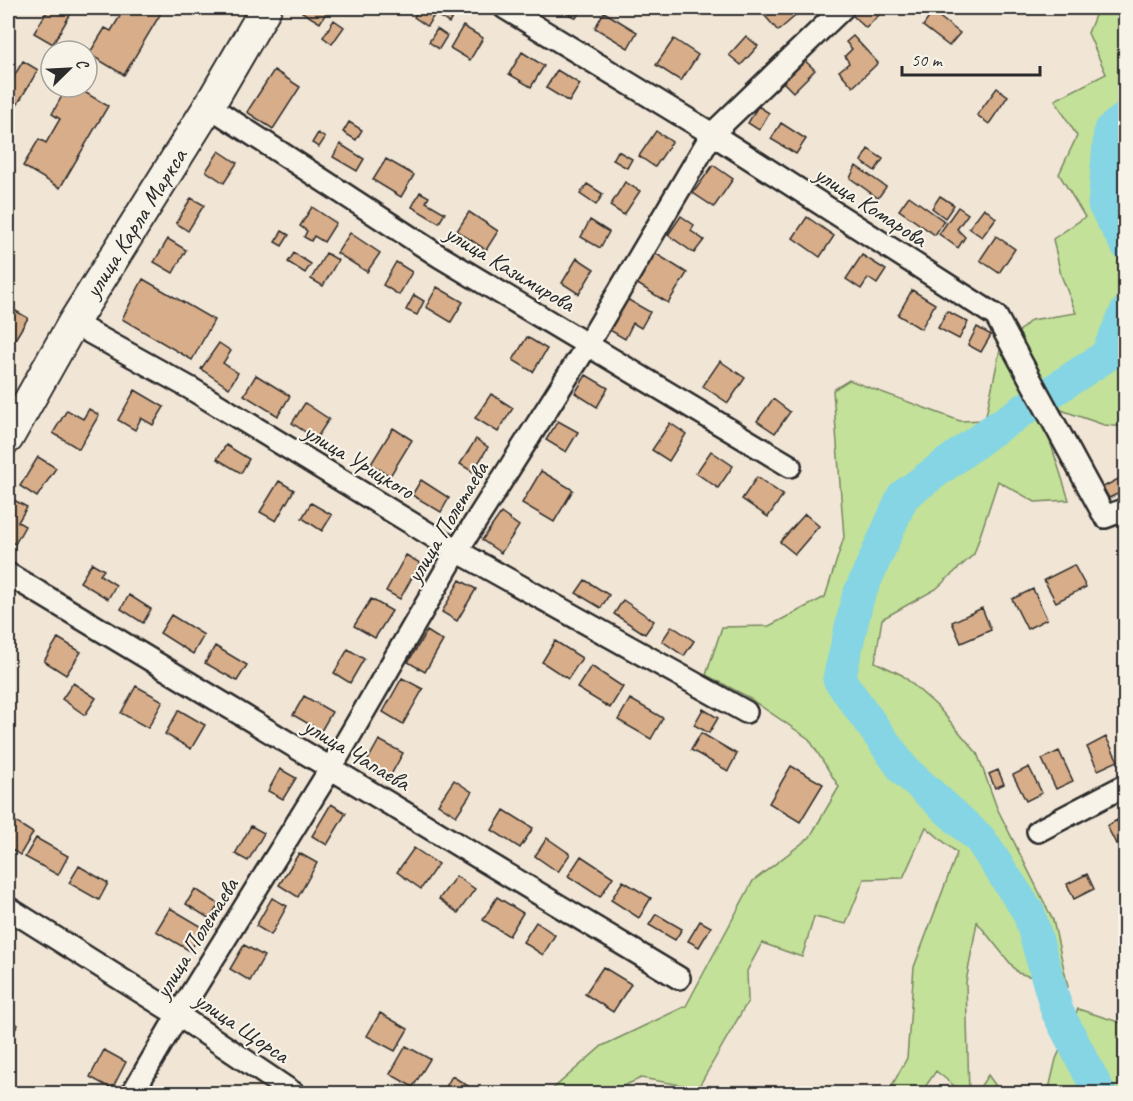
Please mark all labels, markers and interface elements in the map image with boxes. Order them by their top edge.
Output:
north arrow [39,39,99,99]
scale bar [902,39,1040,77]
text: 50 m [911,49,944,71]
text: С [71,56,93,73]
street label: улица Карла Маркса [77,142,194,305]
street label: улица Комарова [807,157,934,254]
street label: улица Казимирова [438,216,582,319]
street label: улица Урицкого [297,415,421,506]
street label: улица Полетаева [398,455,496,590]
street label: улица Чапаева [297,709,417,798]
street label: улица Полетаева [146,871,246,1005]
street label: улица Щорса [187,983,296,1070]

